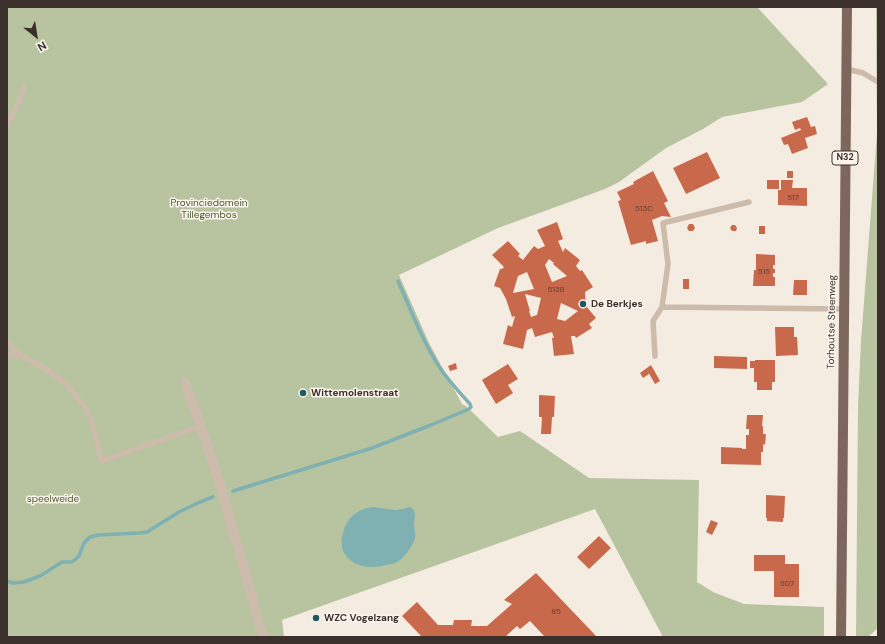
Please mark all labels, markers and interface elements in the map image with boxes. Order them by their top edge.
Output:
north arrow [16,16,56,56]
text: N [35,38,49,54]
road number: N32 [832,151,858,165]
house number: 517 [787,193,799,203]
park label: Provinciedomein Tillegembos [170,197,248,220]
house number: 513C [635,204,653,214]
house number: 515 [758,267,770,277]
street label: Torhoutse Steenweg [825,275,839,369]
house number: 513B [548,285,564,295]
place label: De Berkjes [591,298,643,310]
marker: De Berkjes [578,299,588,309]
place label: Wittemolenstraat [311,387,398,399]
marker: Wittemolenstraat [298,388,308,398]
park label: speelweide [27,493,79,505]
house number: 507 [780,579,794,589]
house number: 85 [551,607,561,617]
place label: WZC Vogelzang [324,612,399,624]
marker: WZC Vogelzang [311,613,321,623]

